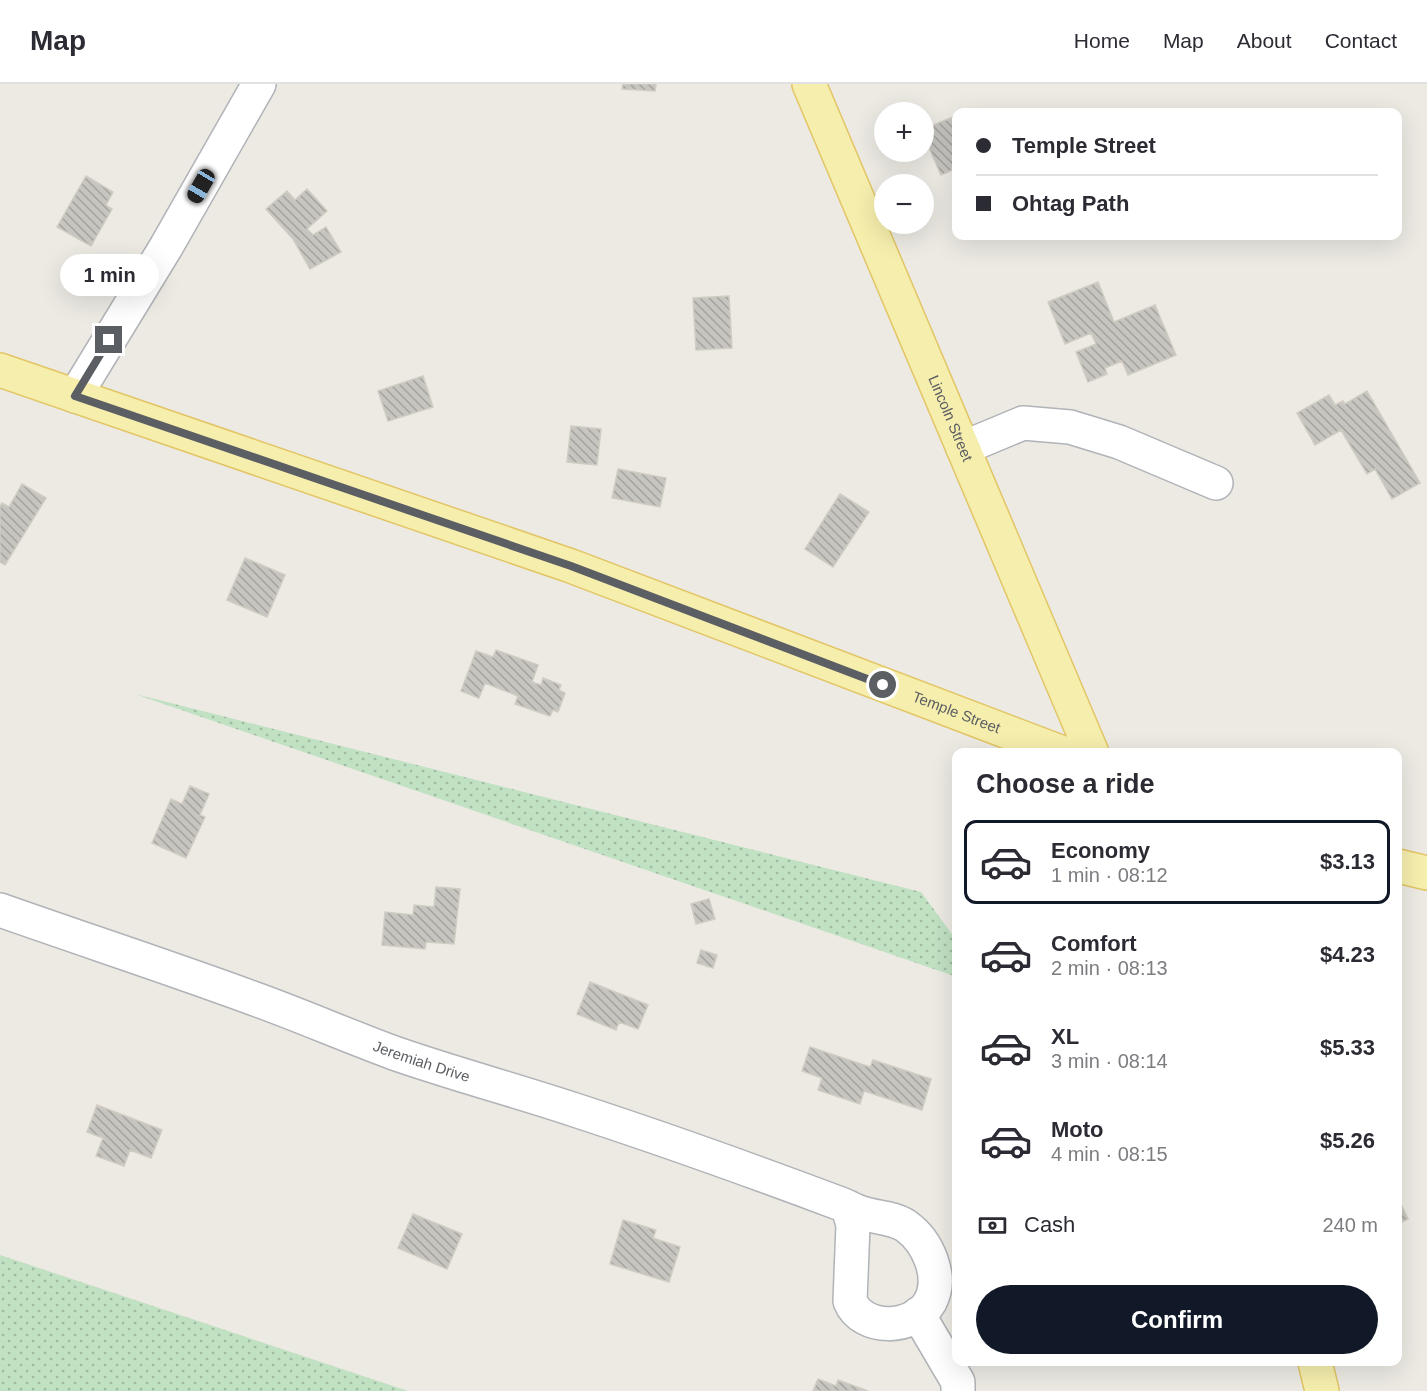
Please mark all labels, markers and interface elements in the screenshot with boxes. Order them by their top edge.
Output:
text: Map [30,25,86,56]
text: Home [1074,29,1130,52]
text: Map [1163,29,1204,52]
text: About [1237,29,1292,52]
text: Contact [1325,29,1397,52]
map controls [874,102,934,234]
button: + [874,102,934,162]
text: Temple Street [1012,133,1156,158]
car [184,166,218,206]
button: − [874,174,934,234]
text: Ohtag Path [1012,191,1129,216]
callout: 1 min [60,253,158,295]
text: 1 min [83,264,136,286]
route end [95,326,122,353]
street label: Lincoln Street [925,373,977,464]
route start [869,671,896,698]
street label: Temple Street [910,688,1004,737]
text: Choose a ride [976,769,1155,799]
icon: car [979,835,1033,889]
text: Economy [1051,838,1150,863]
text: $3.13 [1320,849,1375,874]
text: 1 min · 08:12 [1051,864,1168,886]
icon: car [979,928,1033,982]
text: Comfort [1051,931,1137,956]
text: $4.23 [1320,942,1375,967]
text: 2 min · 08:13 [1051,957,1168,979]
icon: car [979,1021,1033,1075]
text: XL [1051,1024,1079,1049]
text: $5.33 [1320,1035,1375,1060]
street label: Jeremiah Drive [371,1037,472,1085]
text: 3 min · 08:14 [1051,1050,1168,1072]
icon: car [979,1114,1033,1168]
text: Moto [1051,1117,1104,1142]
text: $5.26 [1320,1128,1375,1153]
text: 4 min · 08:15 [1051,1143,1168,1165]
icon: cash [976,1209,1009,1242]
text: Cash [1024,1212,1075,1237]
text: 240 m [1322,1214,1378,1236]
button: Confirm [976,1285,1378,1354]

